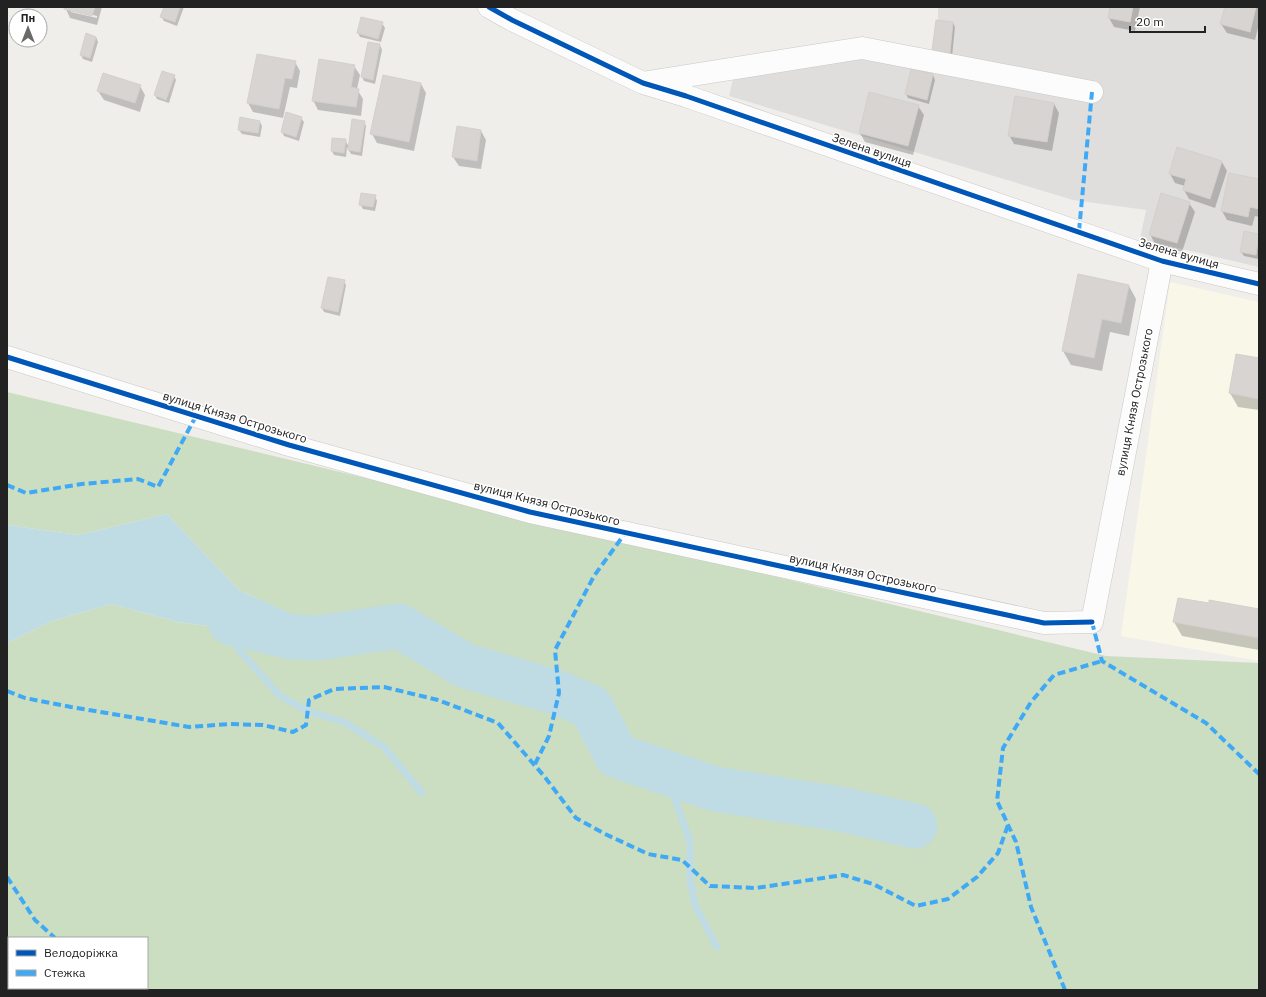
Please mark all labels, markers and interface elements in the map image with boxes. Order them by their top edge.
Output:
north arrow [8,8,48,48]
scale bar [1130,8,1205,34]
text: Пн [21,11,35,25]
text: 20 m [1136,14,1164,29]
street label: Зелена вулиця [830,129,914,171]
street label: Зелена вулиця [1137,234,1221,272]
street label: вулиця Князя Острозького [1112,327,1156,477]
street label: вулиця Князя Острозького [161,388,309,446]
street label: вулиця Князя Острозького [472,478,622,529]
street label: вулиця Князя Острозького [788,550,938,596]
legend [8,937,148,989]
text: Велодоріжка [44,945,118,960]
text: Стежка [44,965,86,980]

